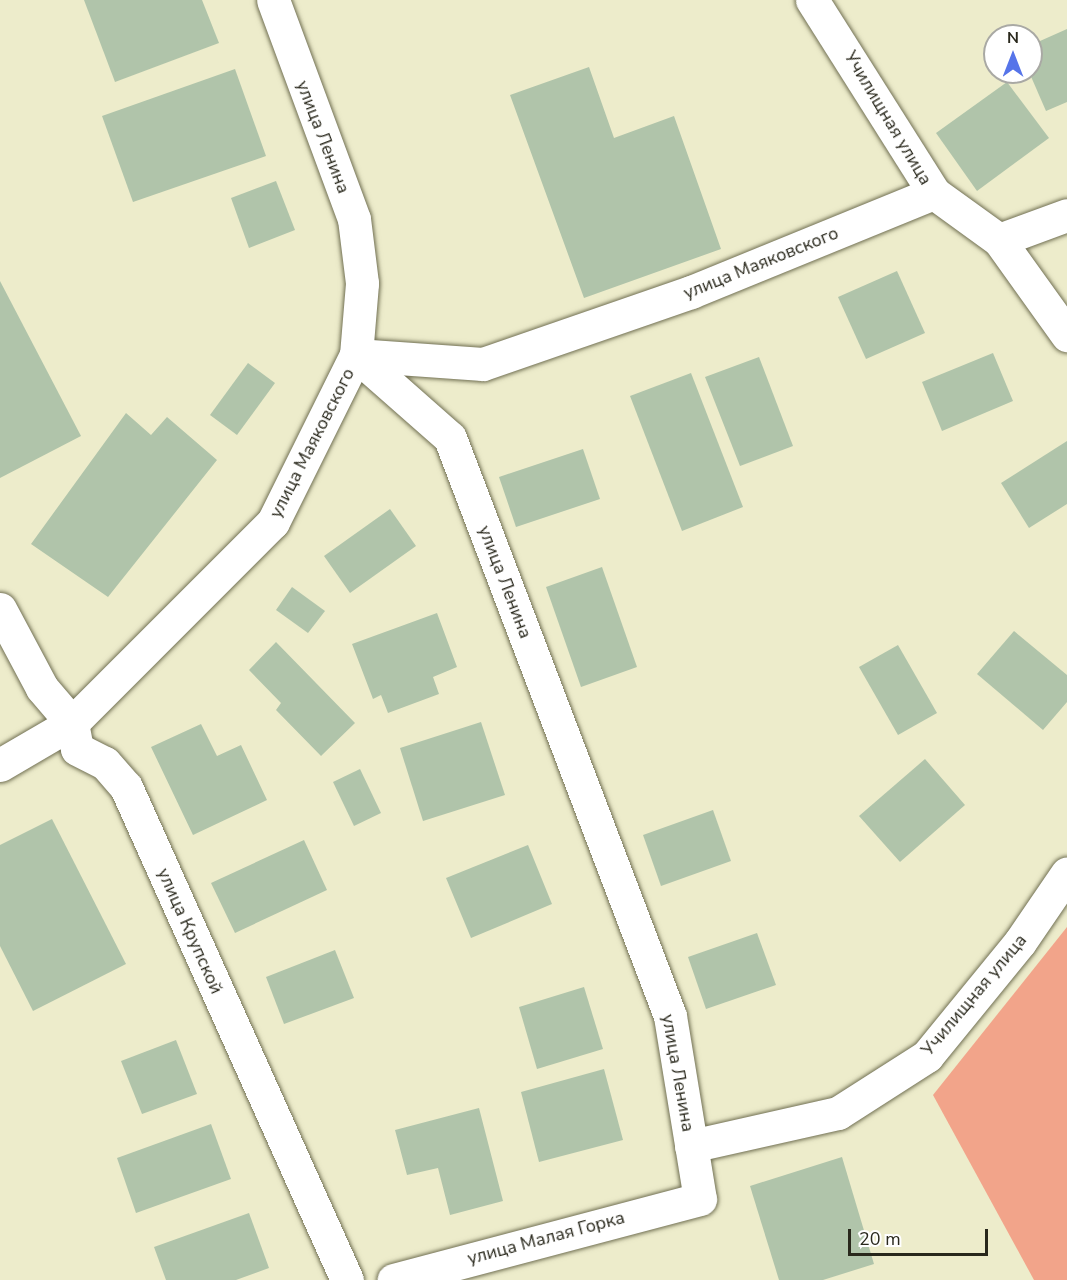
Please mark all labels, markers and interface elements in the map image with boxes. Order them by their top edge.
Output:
north arrow [983,24,1043,84]
text: N [1007,27,1019,49]
street label: Училищная улица [839,47,937,189]
street label: улица Ленина [292,77,354,197]
street label: улица Маяковского [680,222,842,304]
street label: улица Маяковского [265,364,359,522]
street label: улица Ленина [474,522,536,642]
street label: улица Крупской [153,865,227,997]
street label: Училищная улица [917,930,1031,1060]
street label: улица Ленина [657,1012,699,1134]
street label: улица Малая Горка [465,1207,627,1269]
scale bar [851,1217,990,1255]
text: 20 m [859,1227,901,1251]

